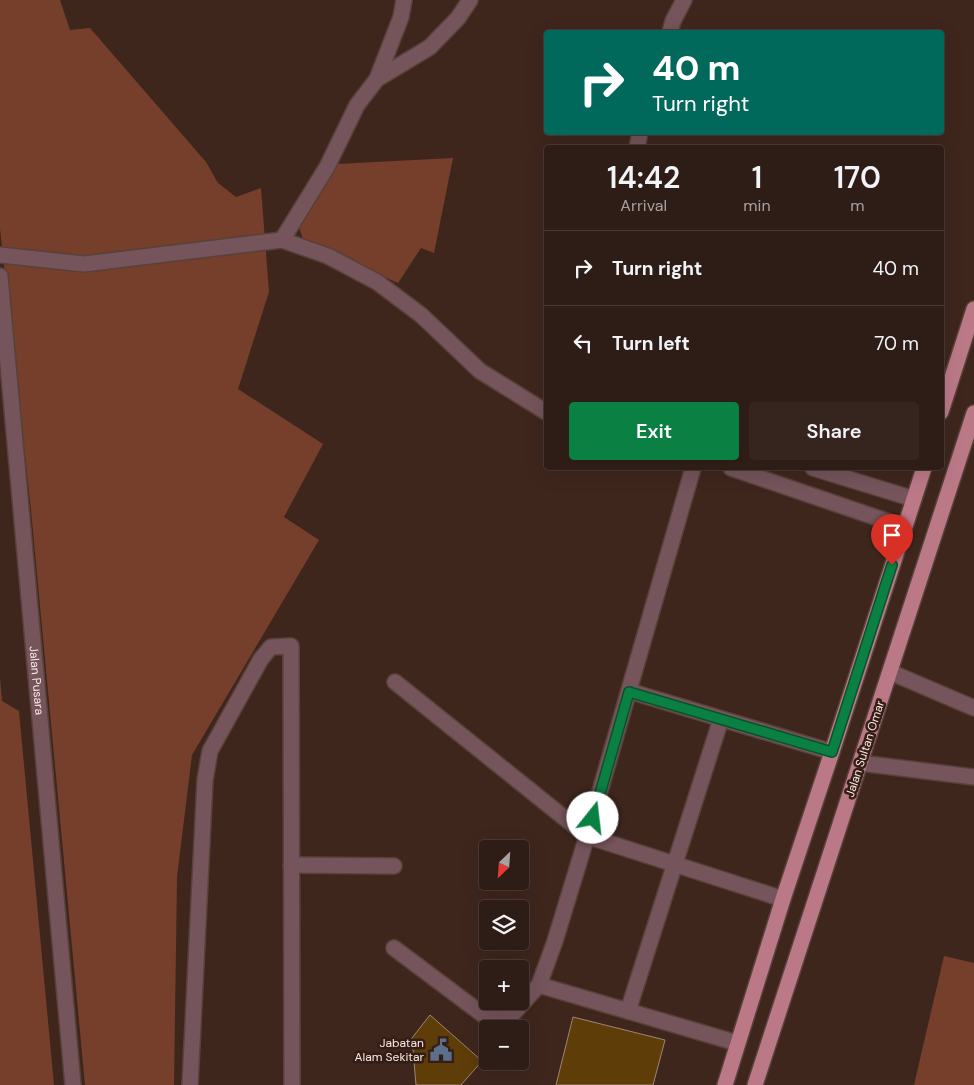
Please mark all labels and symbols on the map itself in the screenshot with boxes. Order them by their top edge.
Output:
pin [871,514,913,565]
street label: Jalan Pusara [25,645,48,716]
street label: Jalan Sultan Omar [842,698,888,799]
position arrow [566,791,618,843]
north arrow [479,840,529,890]
place label: Jabatan Alam Sekitar [355,1035,425,1065]
public building icon: Jabatan Alam Sekitar [428,1037,454,1063]

